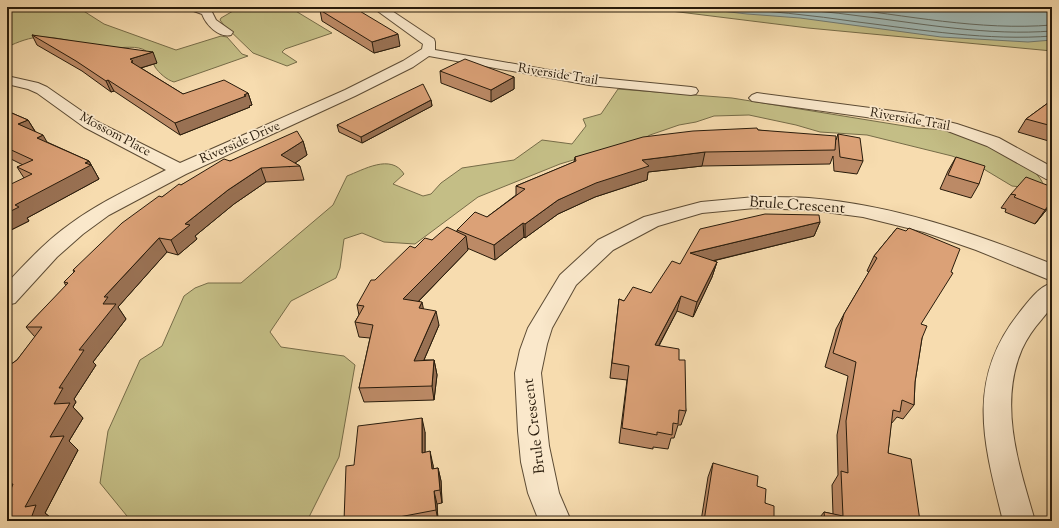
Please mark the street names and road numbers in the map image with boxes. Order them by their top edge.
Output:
street label: Riverside Trail [516,60,600,90]
street label: Riverside Trail [868,104,952,136]
street label: Mossom Place [76,109,154,161]
street label: Riverside Drive [197,117,283,169]
street label: Brule Crescent [748,192,846,220]
street label: Brule Crescent [519,377,551,475]

